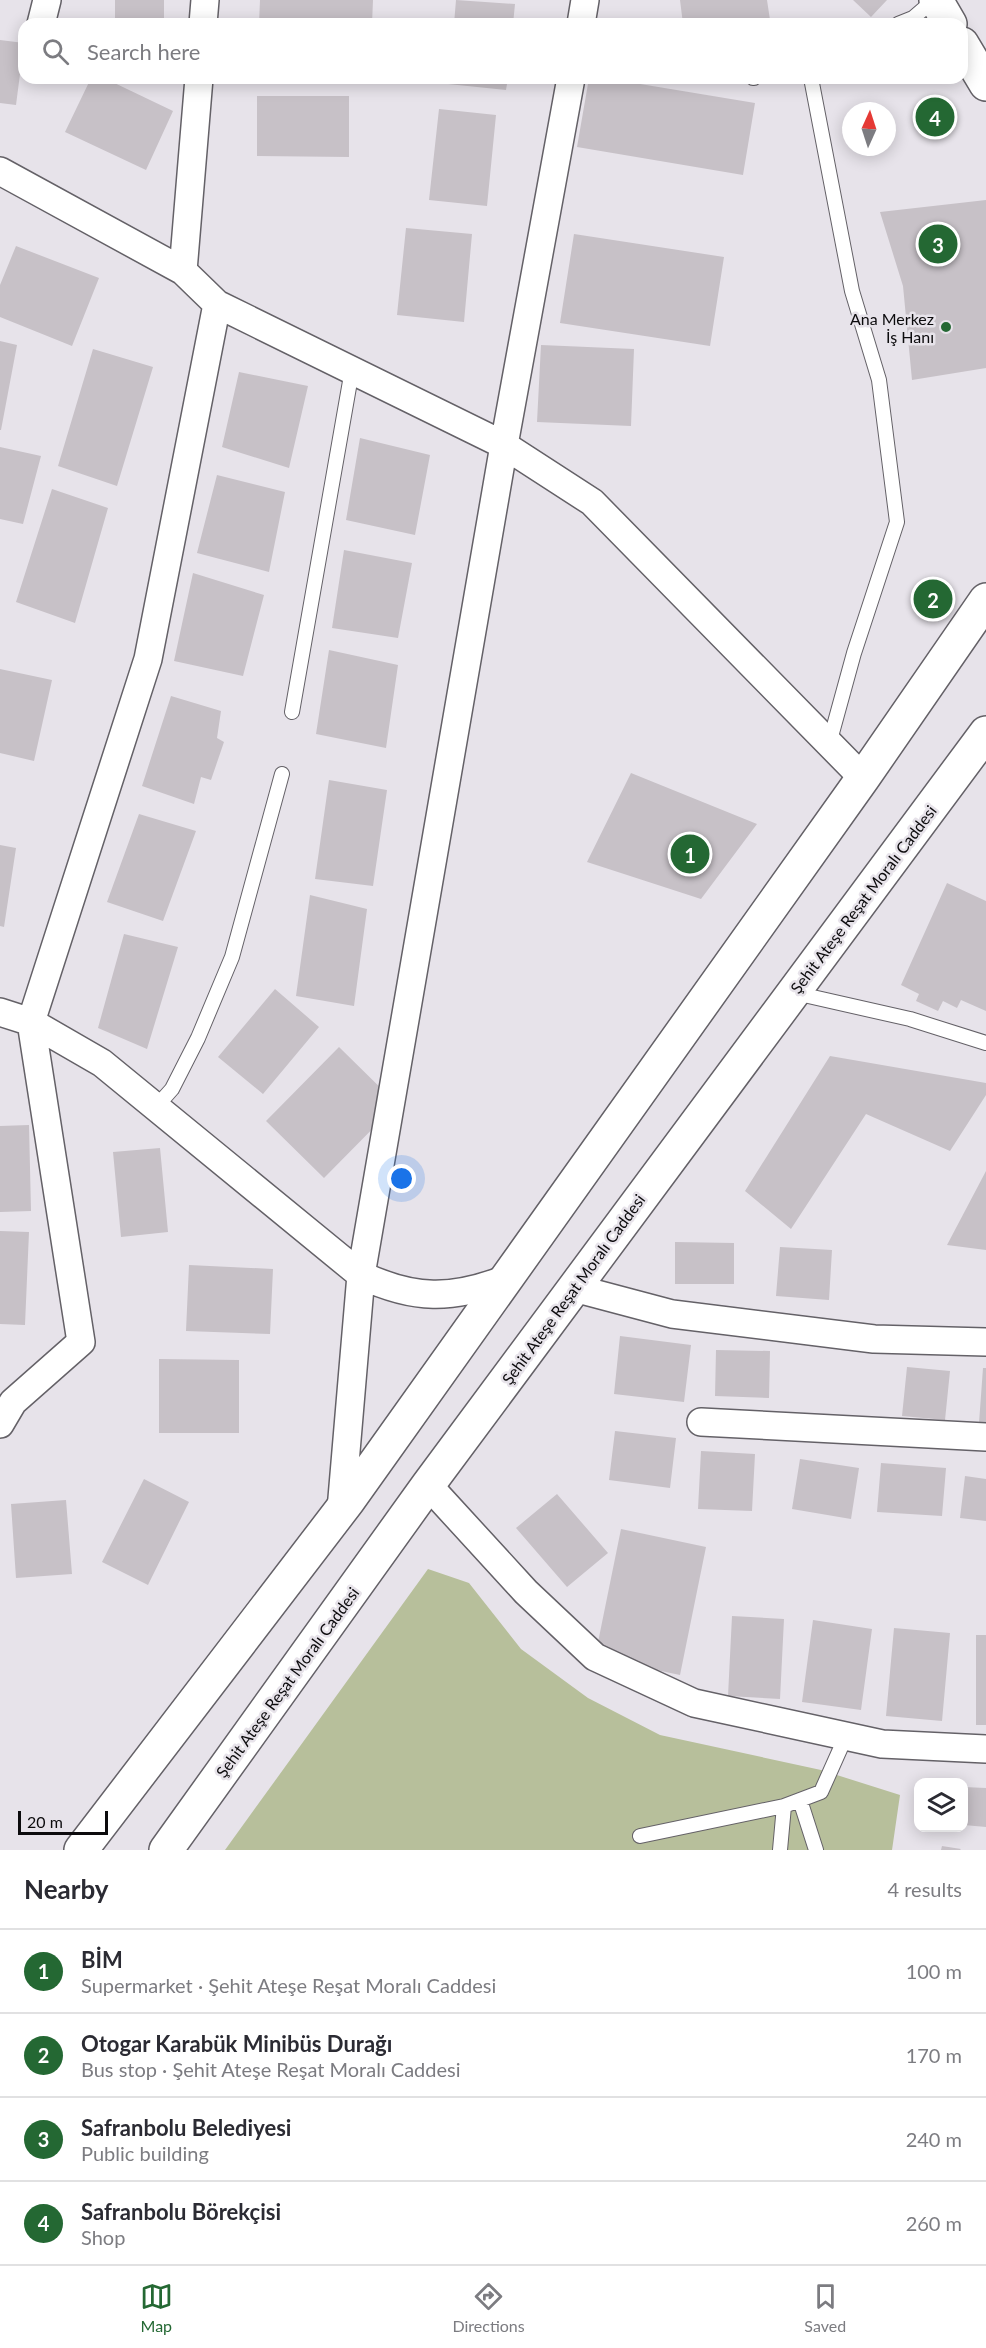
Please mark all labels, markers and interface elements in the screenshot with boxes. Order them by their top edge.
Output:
search box [18,18,968,84]
icon: search [39,35,72,68]
text: Search here [87,38,200,65]
pin: 4 [916,94,954,140]
north arrow [842,102,896,156]
pin: 3 [918,222,958,266]
place label: Ana Merkez İş Hanı [850,309,934,346]
marker: Ana Merkez İş Hanı [939,320,953,334]
pin: 2 [914,576,952,622]
street label: Şehit Ateşe Reşat Moralı Caddesi [786,801,940,997]
pin: 1 [670,832,710,876]
your location [387,1164,416,1193]
street label: Şehit Ateşe Reşat Moralı Caddesi [498,1190,648,1388]
street label: Şehit Ateşe Reşat Moralı Caddesi [212,1583,362,1781]
map controls [914,1778,968,1832]
button: layers [914,1778,968,1832]
scale bar [18,1808,108,1836]
text: 20 m [27,1812,63,1831]
text: Nearby [24,1873,109,1905]
text: 4 results [887,1877,962,1901]
text: BİM [81,1946,123,1973]
text: 1 [38,1959,49,1983]
text: 100 m [906,1959,962,1983]
text: Supermarket · Şehit Ateşe Reşat Moralı Caddesi [81,1973,496,1997]
text: Otogar Karabük Minibüs Durağı [81,2030,392,2057]
text: 2 [38,2043,49,2067]
text: 170 m [906,2043,962,2067]
text: Bus stop · Şehit Ateşe Reşat Moralı Caddesi [81,2057,461,2081]
text: Safranbolu Belediyesi [81,2114,291,2141]
text: 3 [38,2127,49,2151]
text: 240 m [906,2127,962,2151]
text: Public building [81,2141,209,2165]
text: Safranbolu Börekçisi [81,2198,281,2225]
text: 4 [38,2211,49,2235]
text: 260 m [906,2211,962,2235]
text: Shop [81,2225,125,2249]
tab: Map [140,2280,173,2335]
tab: Directions [452,2280,525,2335]
tab: Saved [804,2280,846,2335]

